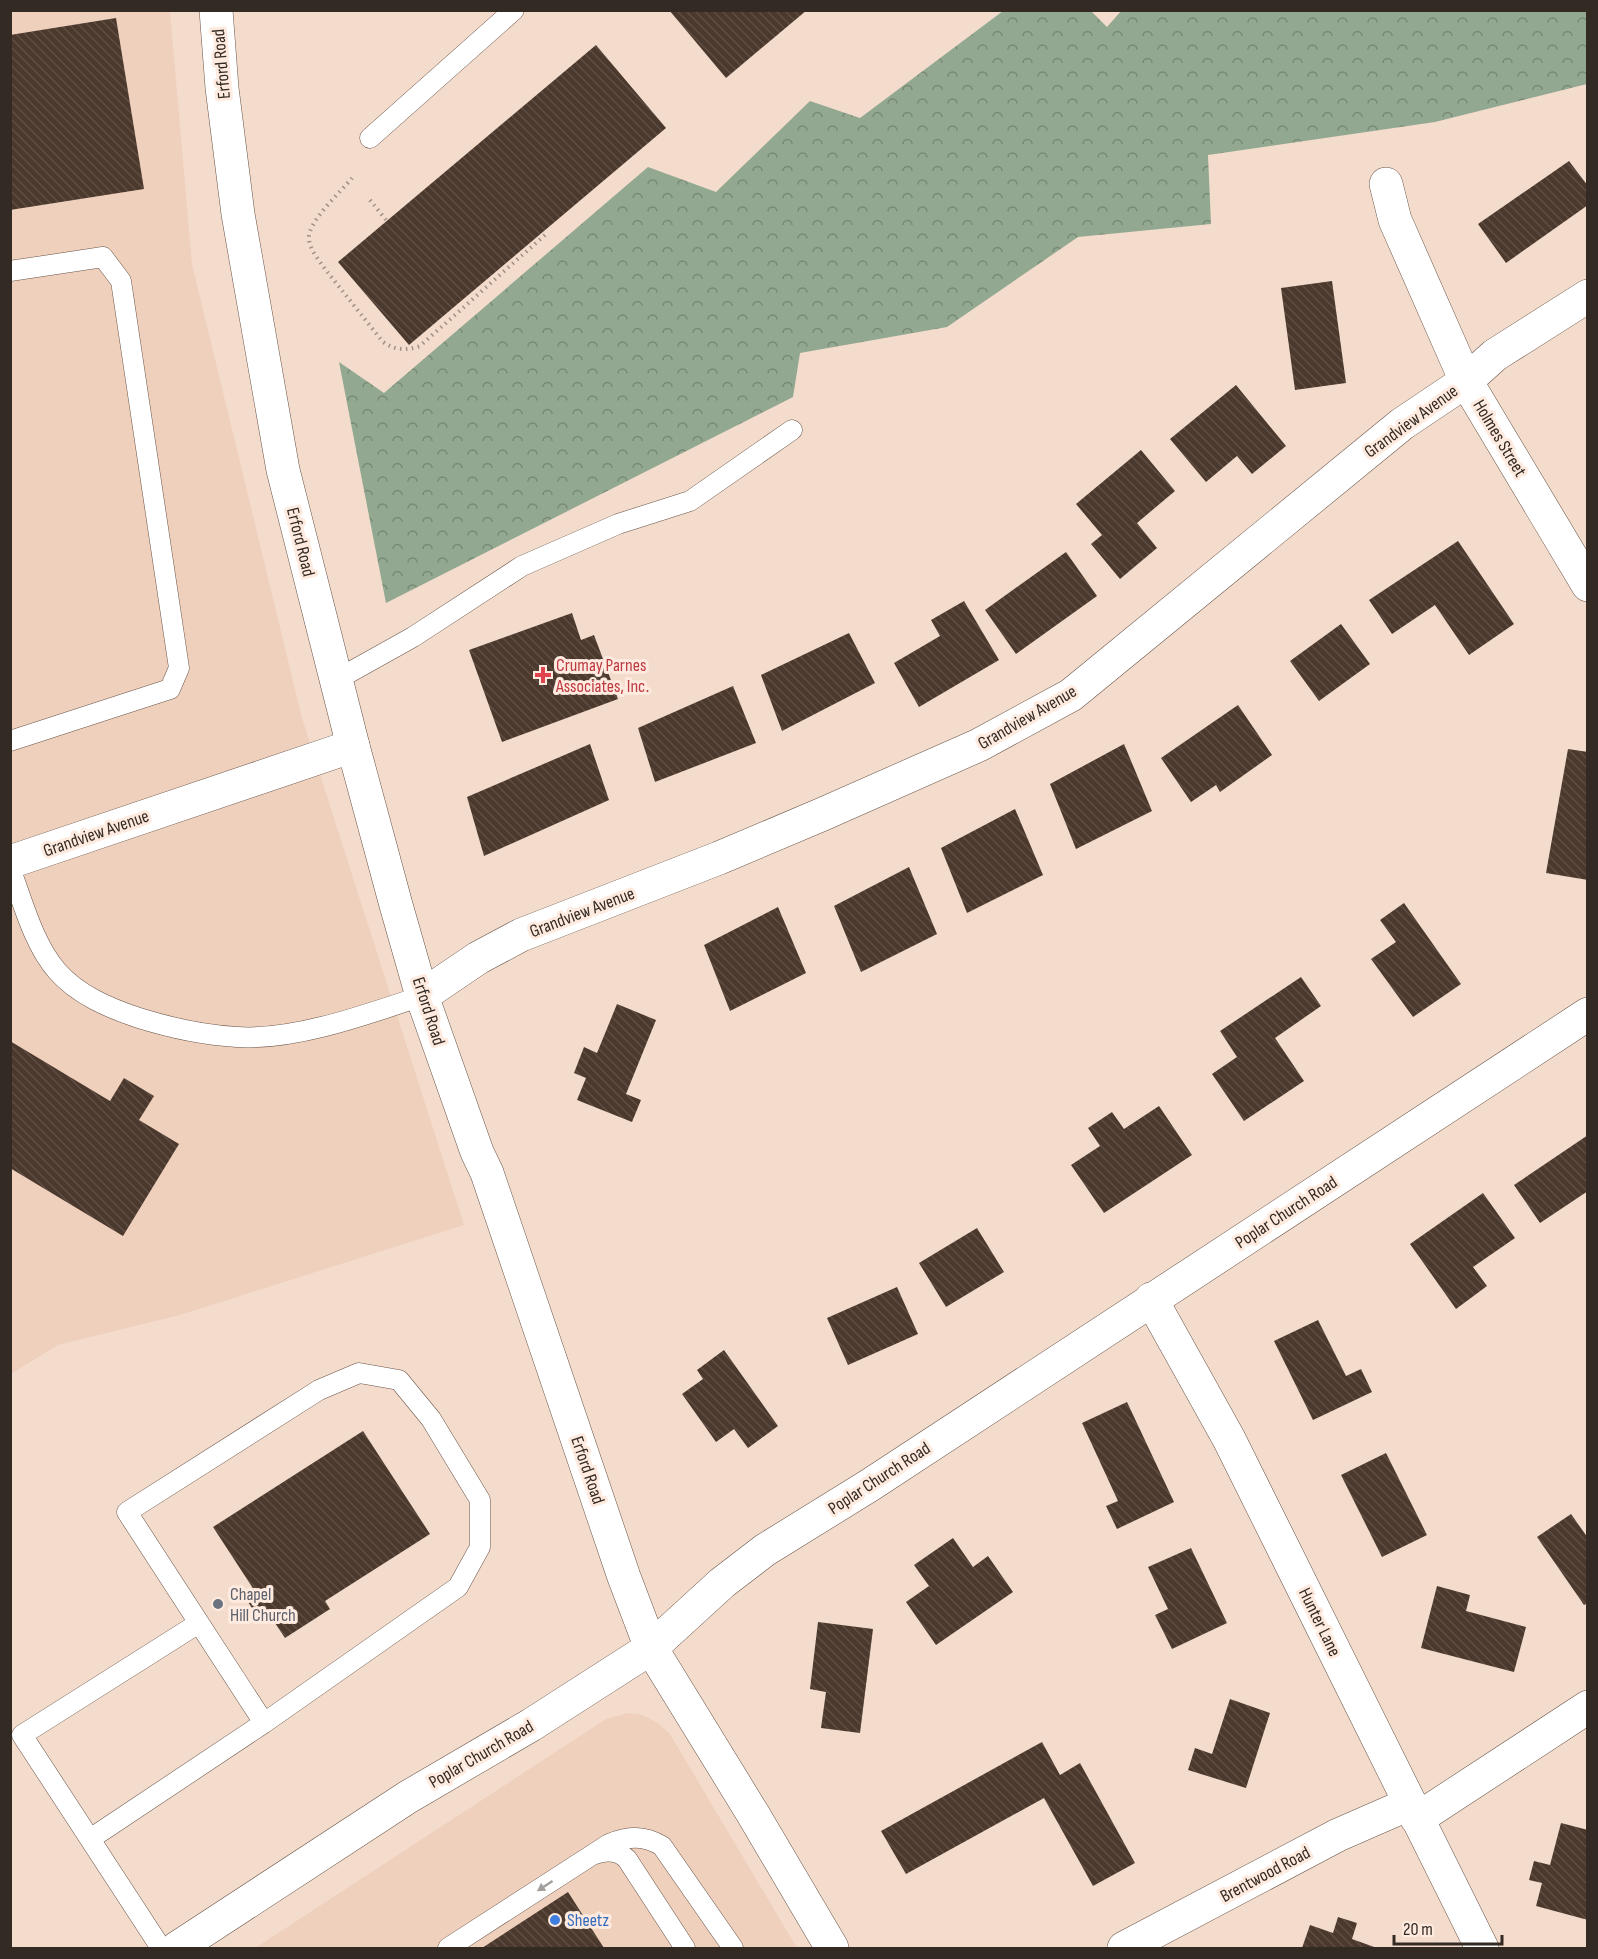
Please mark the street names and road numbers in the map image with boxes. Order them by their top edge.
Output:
street label: Erford Road [208,28,235,100]
street label: Grandview Avenue [1360,380,1462,462]
street label: Holmes Street [1468,396,1531,481]
street label: Erford Road [282,505,319,579]
street label: Grandview Avenue [974,681,1080,754]
street label: Grandview Avenue [40,806,152,861]
street label: Grandview Avenue [527,883,638,942]
street label: Erford Road [408,974,449,1048]
street label: Poplar Church Road [1231,1172,1341,1253]
street label: Erford Road [566,1433,609,1507]
street label: Poplar Church Road [824,1438,934,1519]
street label: Hunter Lane [1294,1585,1345,1660]
street label: Poplar Church Road [425,1716,537,1793]
street label: Brentwood Road [1217,1842,1314,1907]

